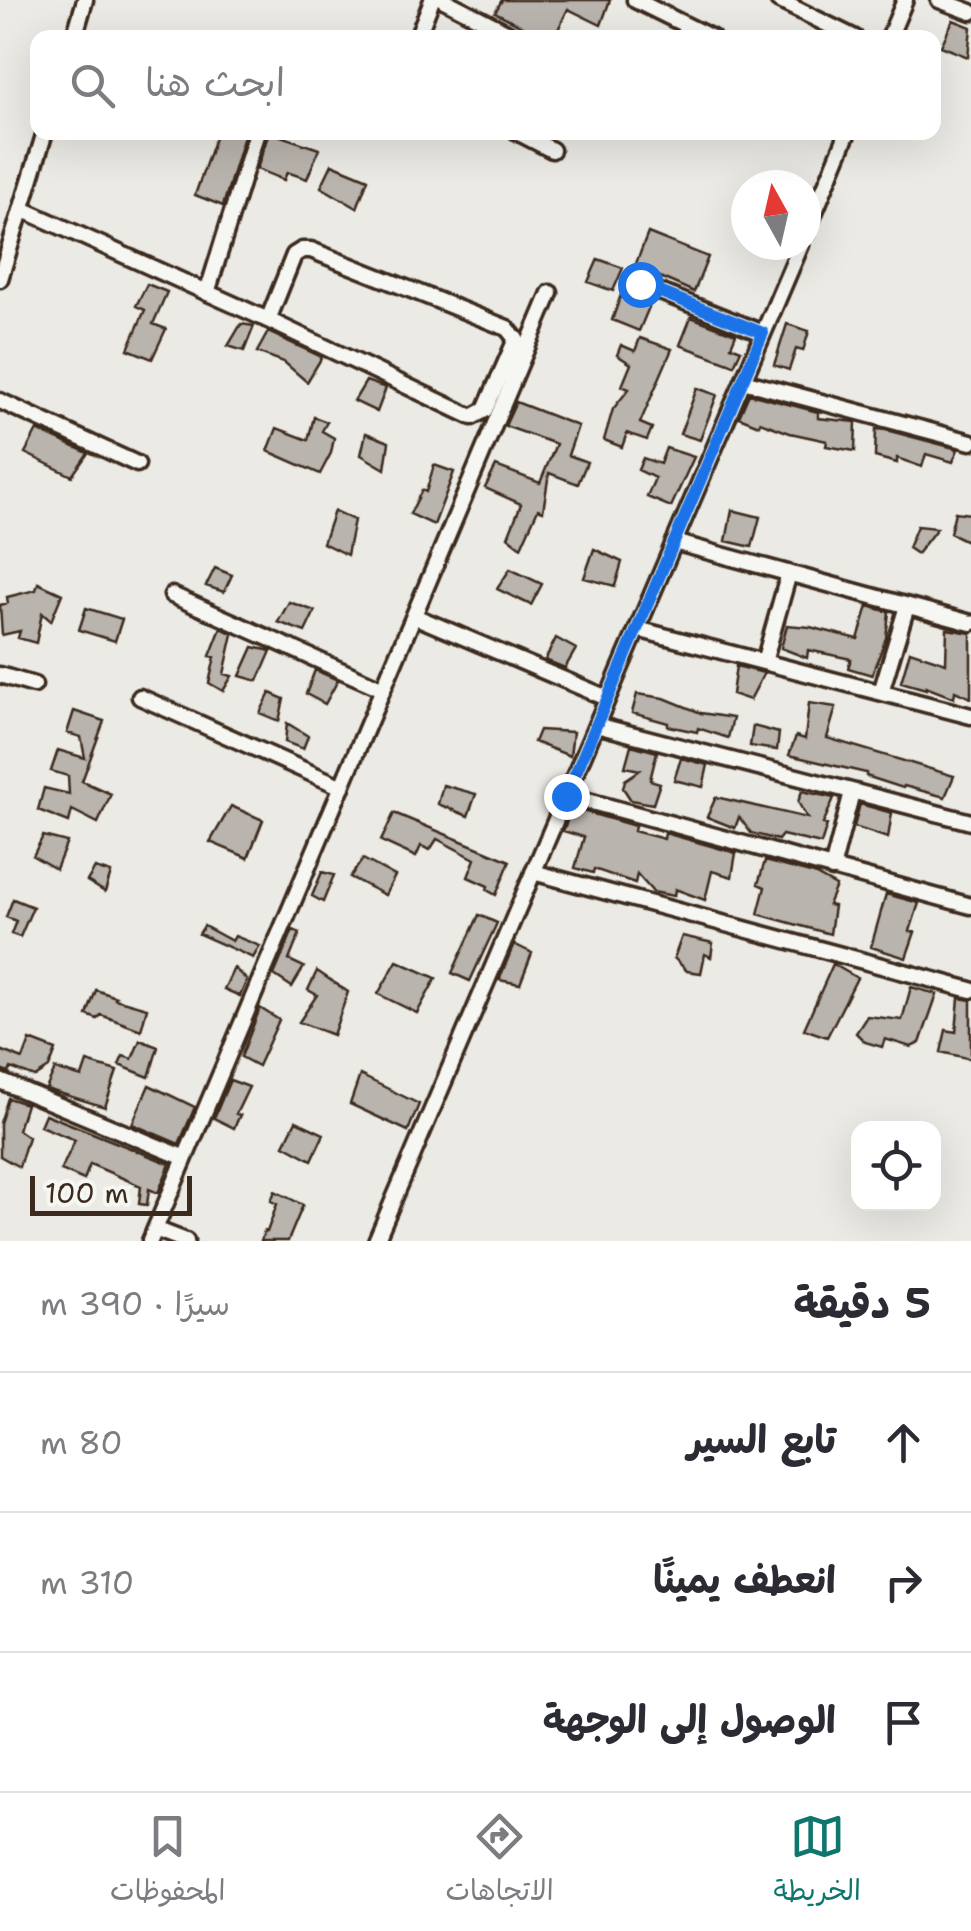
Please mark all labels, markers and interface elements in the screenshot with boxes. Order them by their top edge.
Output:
search box [30,30,941,140]
text: ابحث هنا [145,57,285,108]
icon: search [65,58,120,113]
north arrow [731,170,821,260]
route start [618,262,664,308]
route end [544,774,590,820]
map controls [851,1121,941,1211]
button: locate [851,1121,941,1211]
scale bar [30,1171,192,1216]
text: 100 m [45,1174,129,1212]
text: 5 دقيقة [793,1275,931,1331]
text: سيرًا · 390 m [40,1282,230,1325]
text: تابع السير [688,1414,836,1465]
icon: ahead [876,1415,931,1470]
text: 80 m [40,1421,123,1464]
text: انعطف يمينًا [653,1554,836,1605]
icon: right [876,1555,931,1610]
text: 310 m [40,1561,134,1604]
text: الوصول إلى الوجهة [543,1694,836,1745]
icon: arrive [876,1695,931,1750]
tab: المحفوظات [110,1809,225,1915]
tab: الاتجاهات [445,1809,554,1915]
tab: الخريطة [774,1809,861,1915]

